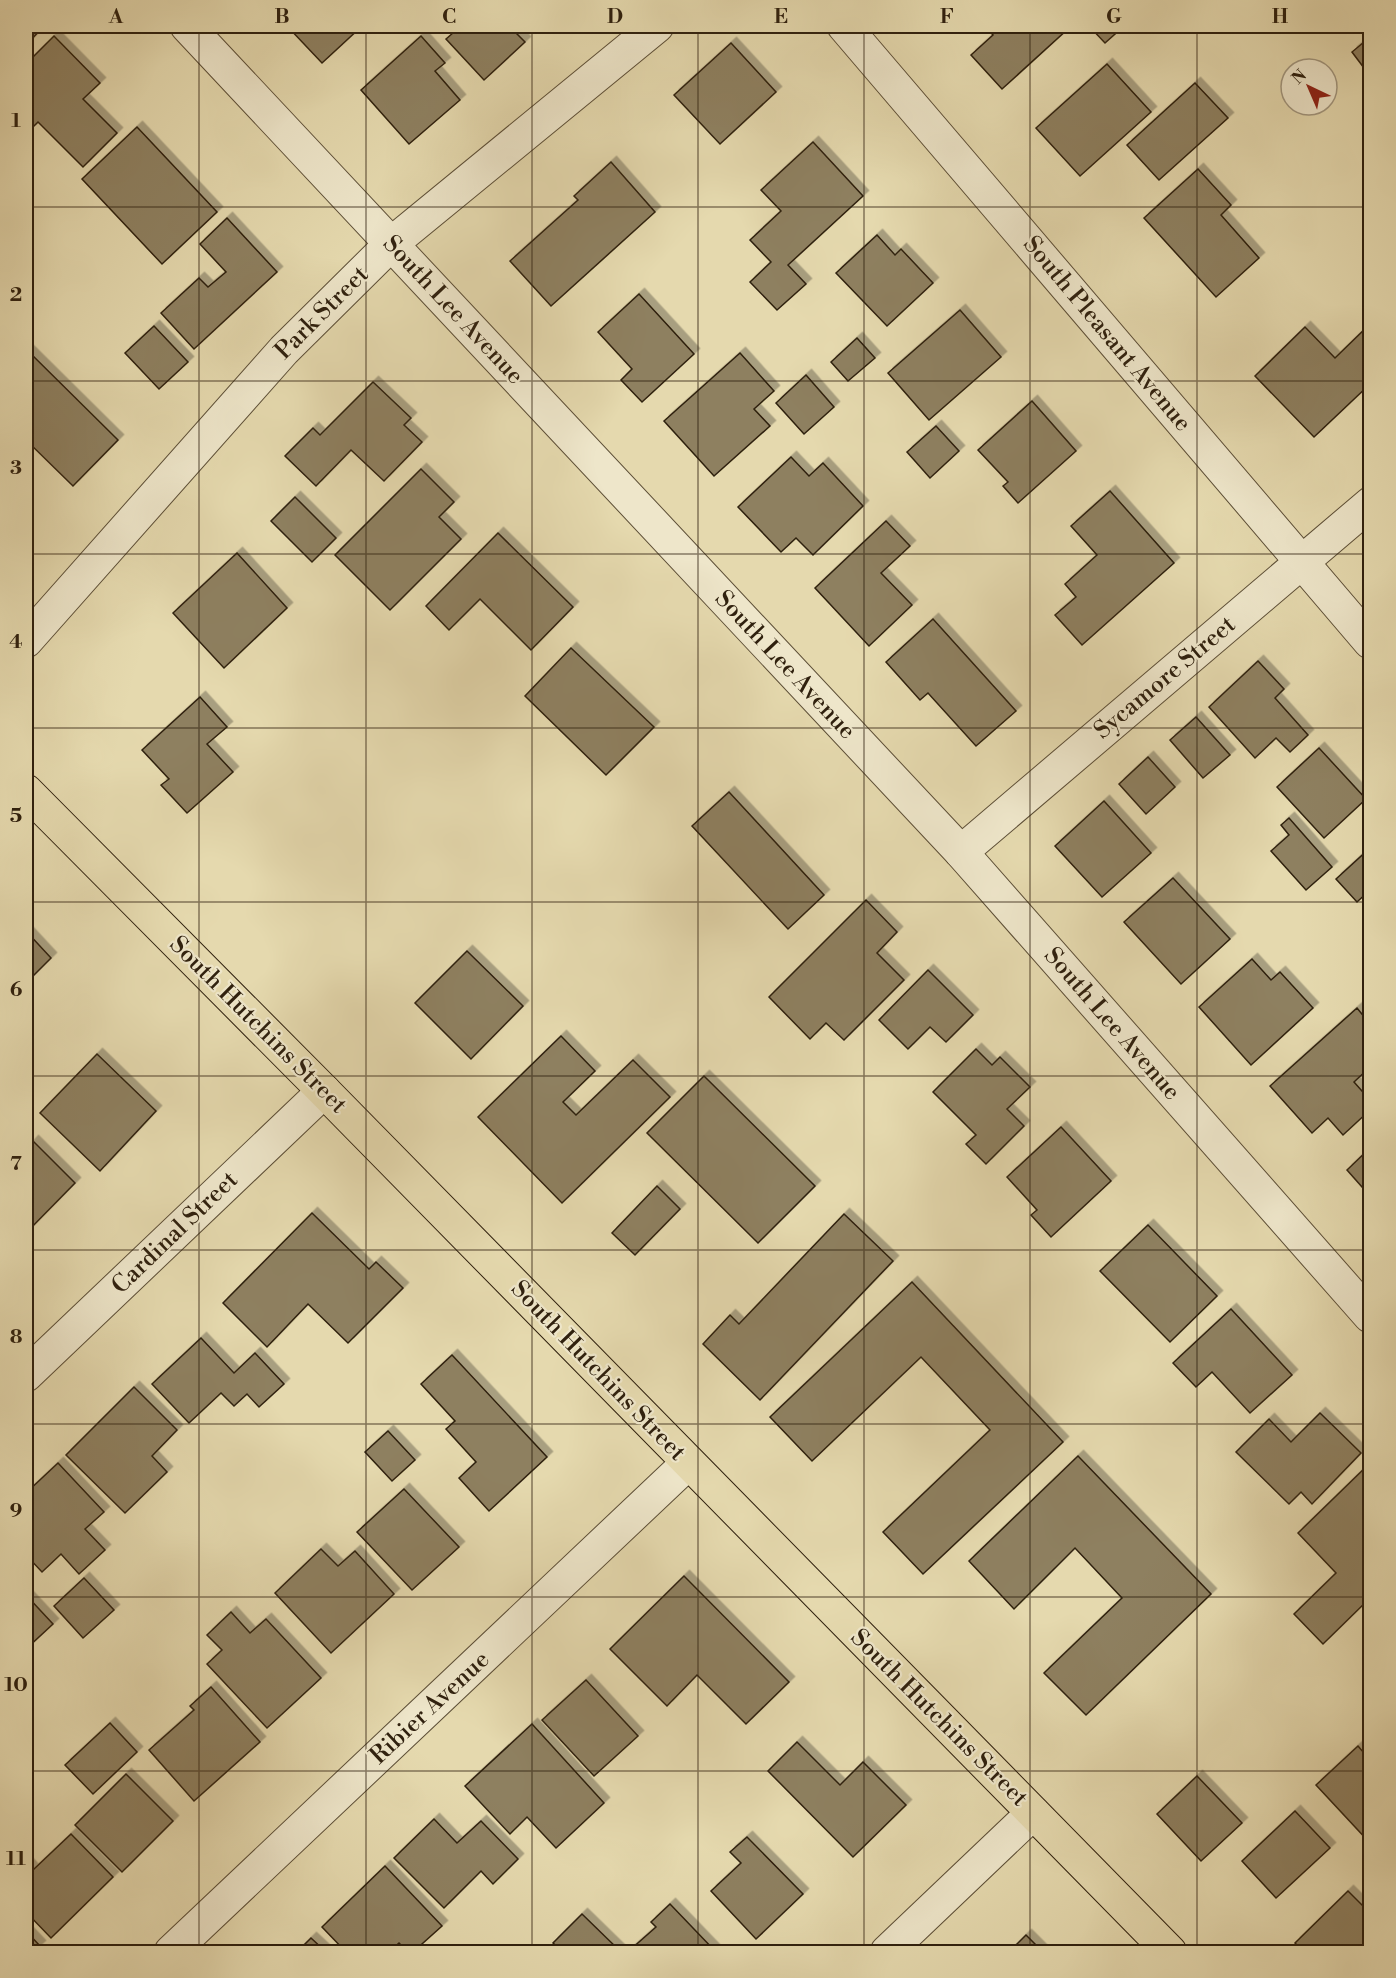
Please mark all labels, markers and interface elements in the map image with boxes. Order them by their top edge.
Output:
text: A [108,5,124,30]
text: B [274,5,290,30]
text: C [442,5,456,30]
text: D [607,5,623,30]
text: E [774,5,788,30]
text: F [940,5,954,30]
text: G [1106,5,1122,30]
text: H [1272,5,1289,30]
north arrow [1279,57,1339,117]
text: N [1288,65,1311,89]
text: 1 [11,109,21,134]
street label: South Lee Avenue [376,229,530,391]
street label: South Pleasant Avenue [1016,230,1198,438]
street label: Park Street [269,260,375,366]
text: 2 [10,283,22,308]
text: 3 [10,456,22,481]
street label: South Lee Avenue [708,584,862,746]
street label: Sycamore Street [1088,610,1242,746]
text: 4 [9,630,23,655]
text: 5 [10,804,22,829]
street label: South Hutchins Street [163,930,354,1121]
street label: South Lee Avenue [1037,941,1187,1107]
text: 6 [10,978,23,1003]
text: 7 [10,1152,22,1177]
street label: Cardinal Street [106,1165,245,1301]
street label: South Hutchins Street [504,1275,692,1468]
text: 8 [10,1325,23,1350]
text: 9 [10,1499,22,1524]
street label: South Hutchins Street [844,1623,1035,1814]
street label: Ribier Avenue [364,1645,496,1771]
text: 10 [4,1673,28,1698]
text: 11 [6,1847,26,1872]

